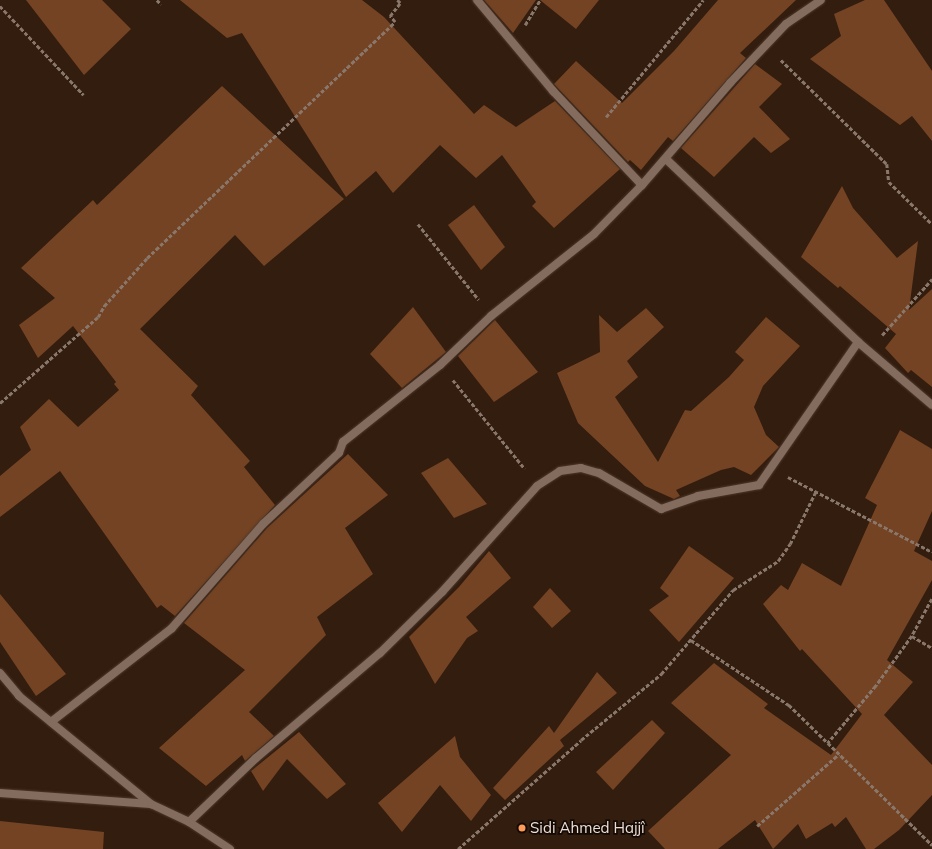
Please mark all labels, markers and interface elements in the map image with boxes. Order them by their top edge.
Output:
place label: Sidi Ahmed Hajjî [530,819,645,837]
marker: Sidi Ahmed Hajjî [517,823,527,833]

